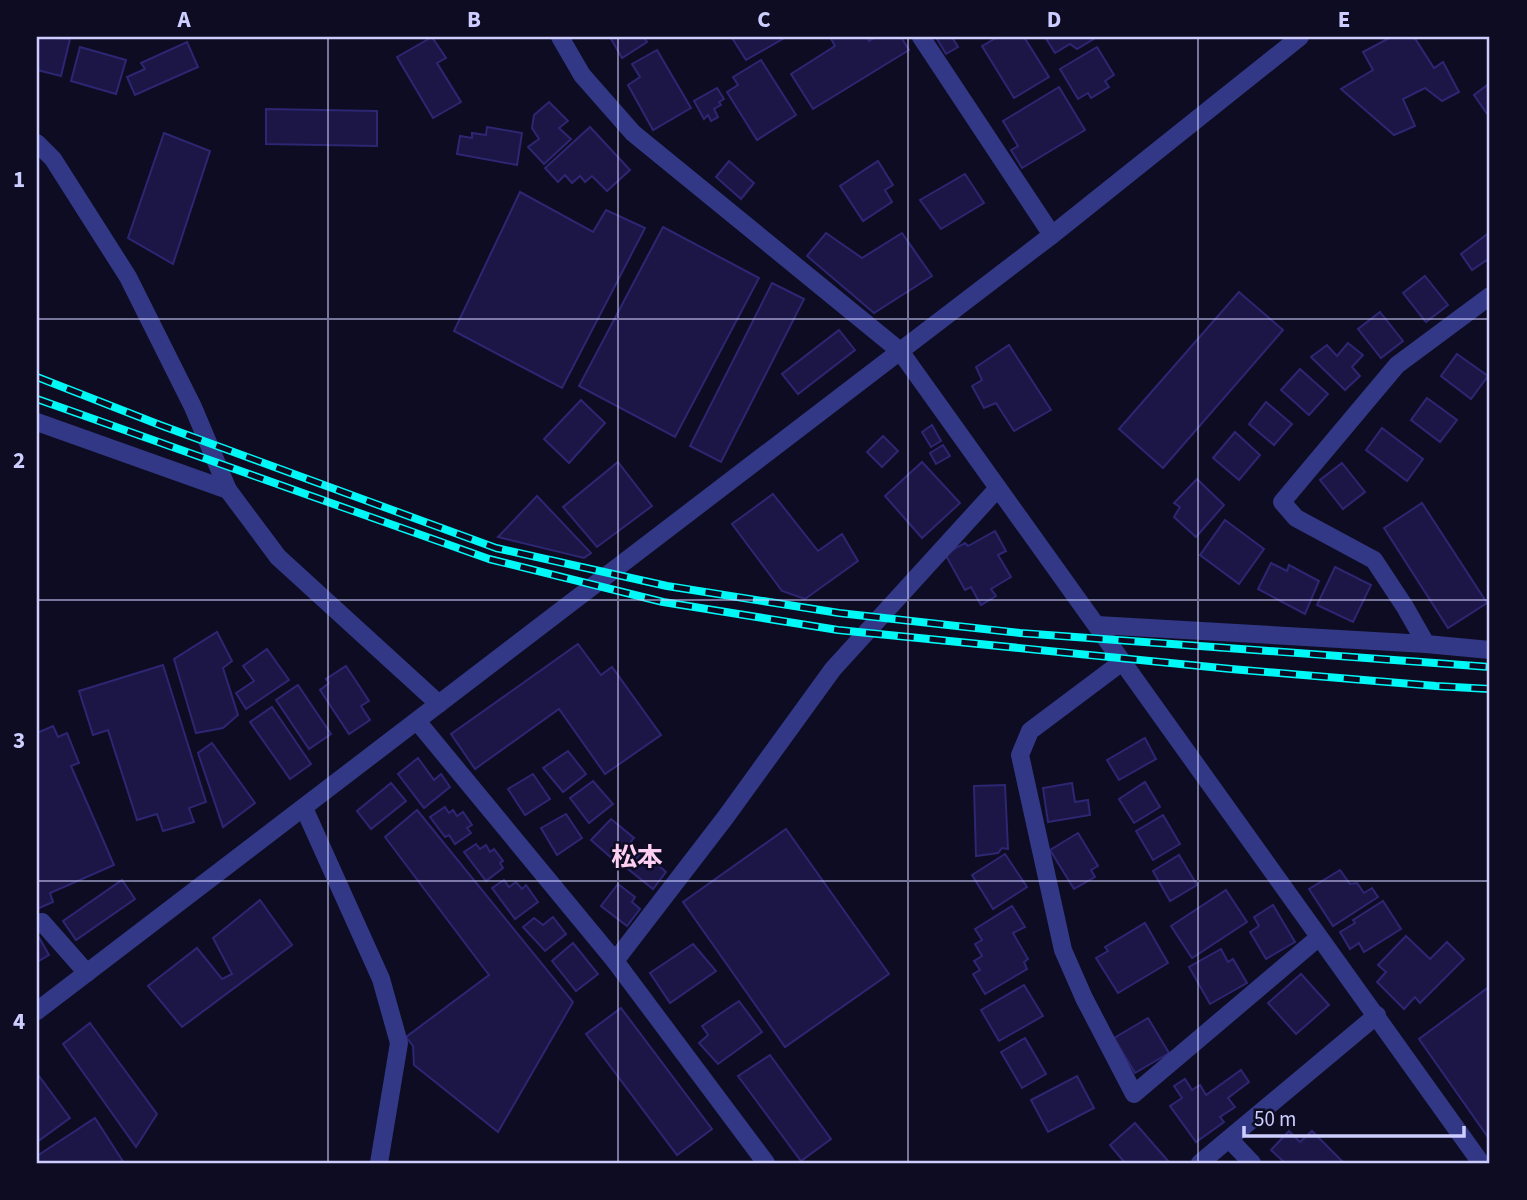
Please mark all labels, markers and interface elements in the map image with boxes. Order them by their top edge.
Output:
text: A [176,3,191,36]
text: B [467,3,481,36]
text: C [757,3,771,36]
text: D [1047,3,1061,36]
text: E [1338,3,1350,36]
text: 1 [13,163,25,196]
text: 2 [13,444,25,477]
text: 3 [13,724,25,757]
district label: 松本 [611,839,663,876]
text: 4 [13,1005,25,1038]
scale bar [1244,1095,1464,1139]
text: 50 m [1254,1104,1296,1134]

